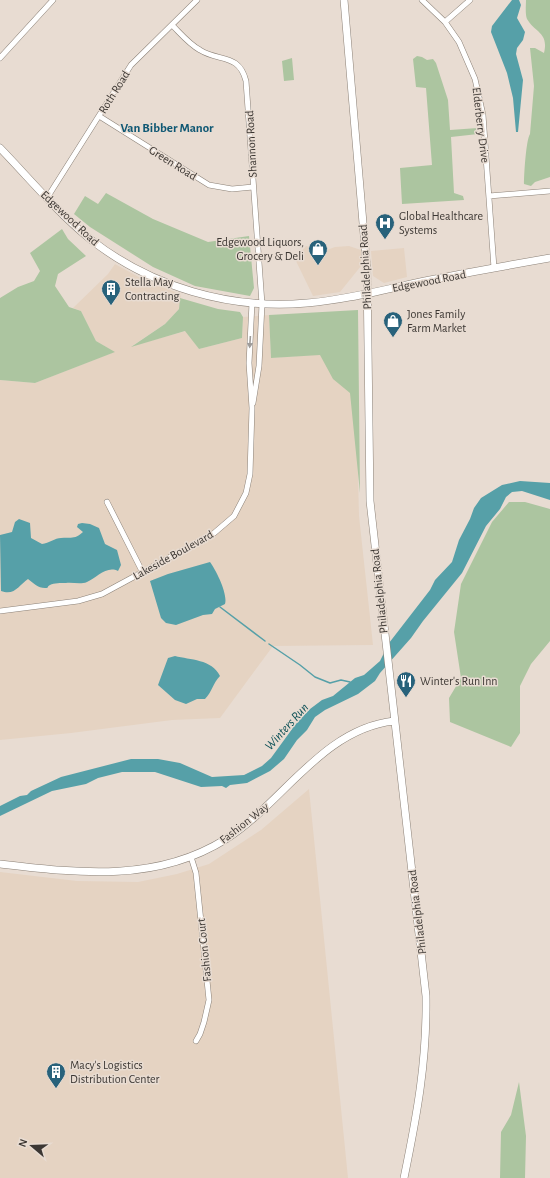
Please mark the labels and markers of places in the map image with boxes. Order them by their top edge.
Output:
place label: Global Healthcare Systems [399,210,483,237]
hospital icon: Global Healthcare Systems [374,212,396,240]
place label: Edgewood Liquors, Grocery & Deli [216,236,304,263]
shop icon: Edgewood Liquors, Grocery & Deli [307,238,329,266]
place label: Stella May Contracting [125,276,180,302]
building icon: Stella May Contracting [100,278,122,306]
place label: Jones Family Farm Market [407,308,466,334]
shop icon: Jones Family Farm Market [382,310,404,338]
restaurant icon: Winter's Run Inn [395,670,417,698]
place label: Winter's Run Inn [420,675,498,687]
place label: Macy's Logistics Distribution Center [70,1059,160,1085]
building icon: Macy's Logistics Distribution Center [45,1061,67,1089]

